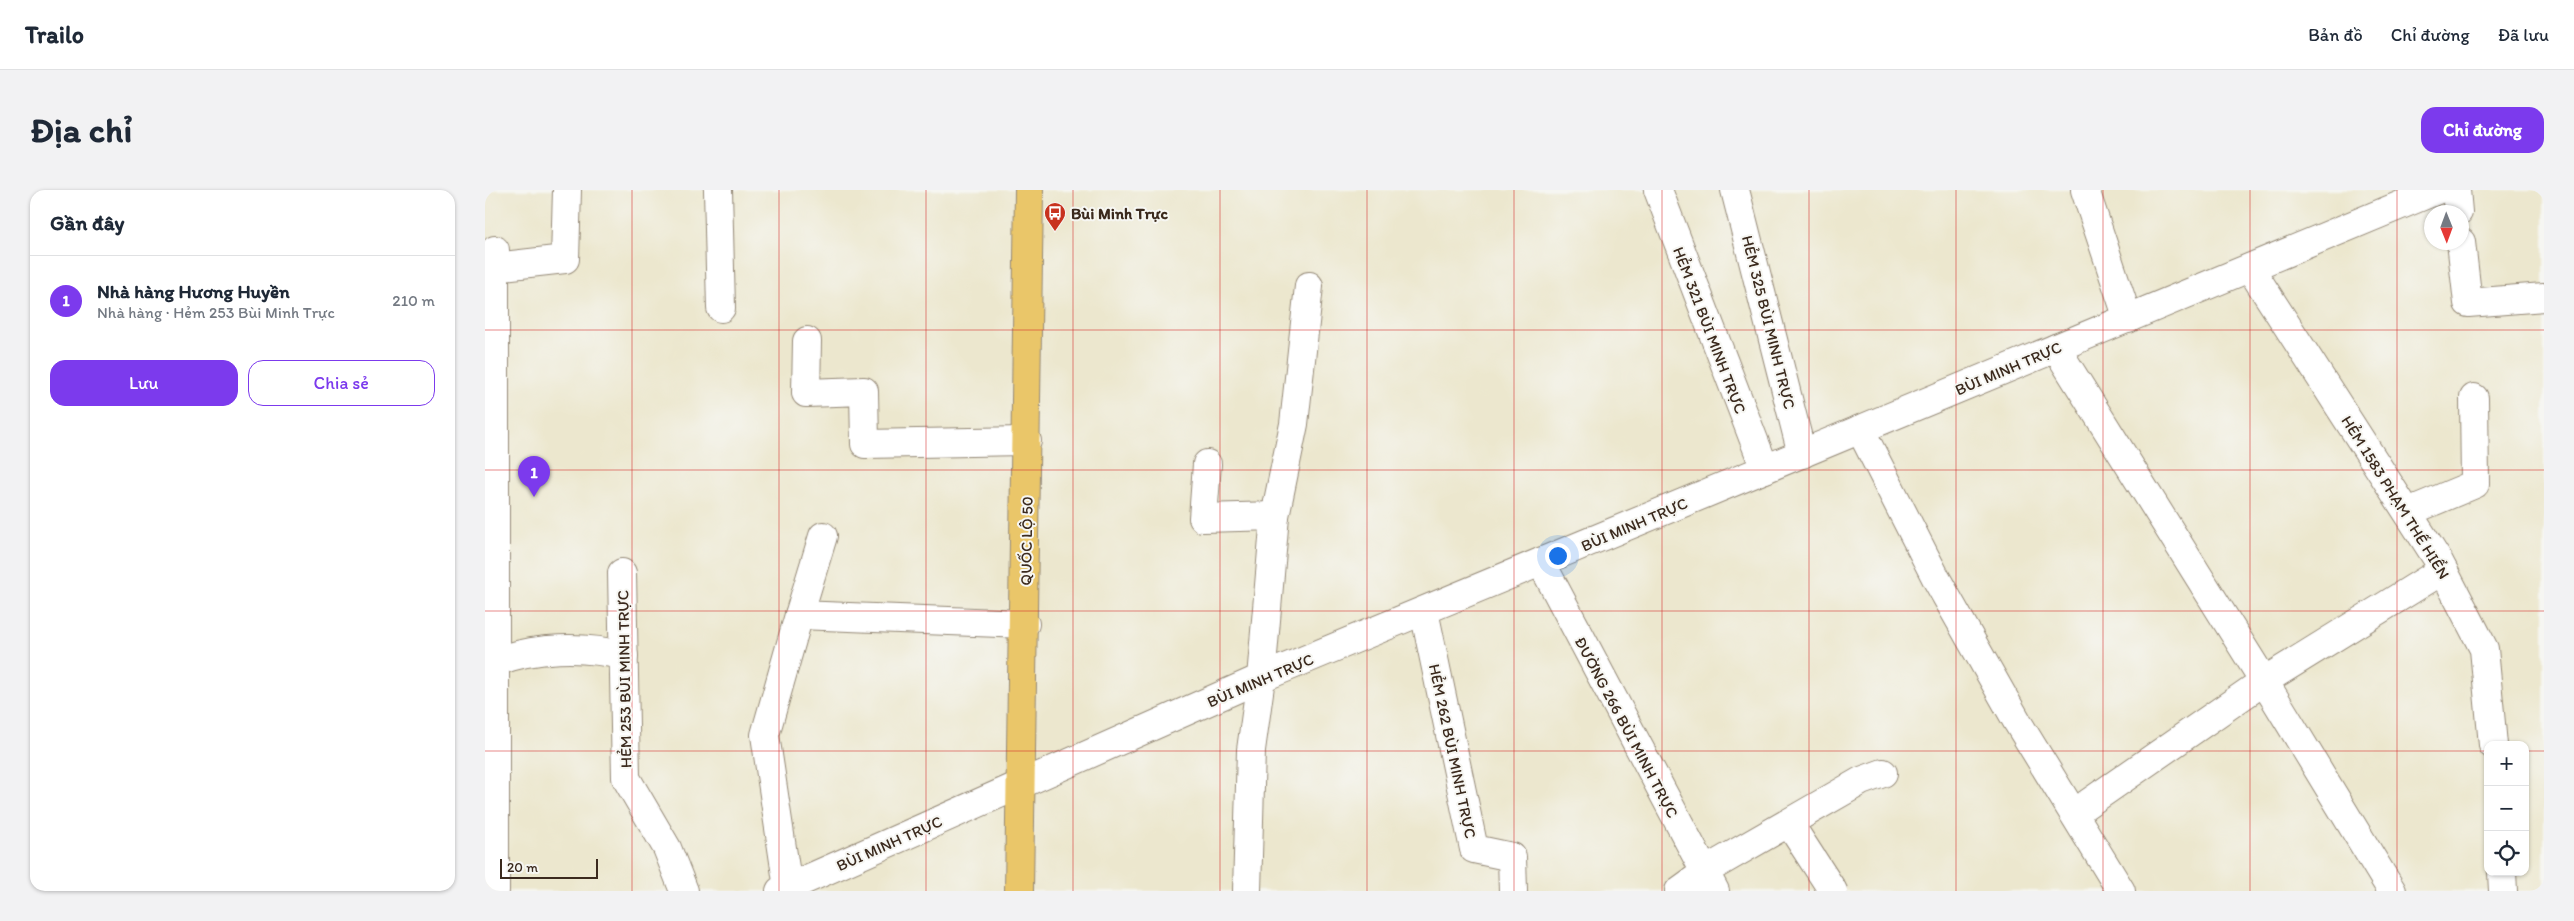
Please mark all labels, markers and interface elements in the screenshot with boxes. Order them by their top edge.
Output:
text: Trailo [25,20,84,49]
text: Bản đồ [2308,24,2363,46]
text: Chỉ đường [2391,24,2470,46]
text: Đã lưu [2498,24,2549,46]
button: Chỉ đường [2421,107,2544,153]
text: Địa chỉ [30,109,132,151]
bus stop icon: Bùi Minh Trực [1043,201,1067,232]
place label: Bùi Minh Trực [1071,204,1168,223]
north arrow [2424,205,2469,250]
text: Gần đây [50,210,124,235]
street label: HẺM 325 BÙI MINH TRỰC [1738,233,1799,411]
street label: HẺM 321 BÙI MINH TRỰC [1669,244,1750,416]
text: Nhà hàng Hương Huyền [97,280,290,303]
text: 1 [62,291,70,310]
text: 210 m [392,291,435,310]
text: Nhà hàng · Hẻm 253 Bùi Minh Trực [97,303,335,322]
street label: BÙI MINH TRỰC [1952,337,2064,399]
button: Lưu [50,360,238,406]
button: Chia sẻ [248,360,435,406]
street label: HẺM 1583 PHẠM THẾ HIỂN [2337,412,2455,582]
pin: 1 [518,456,550,497]
street label: BÙI MINH TRỰC [1578,493,1690,555]
street label: QUỐC LỘ 50 [1016,496,1037,586]
your location [1545,543,1571,569]
street label: HẺM 253 BÙI MINH TRỰC [613,590,636,768]
street label: ĐƯỜNG 266 BÙI MINH TRỰC [1571,634,1682,821]
street label: BÙI MINH TRỰC [1204,649,1316,711]
street label: HẺM 262 BÙI MINH TRỰC [1425,662,1480,840]
map controls [2484,741,2529,876]
button: + [2484,741,2529,786]
button: − [2484,786,2529,831]
street label: BÙI MINH TRỰC [833,812,945,875]
button: locate [2484,831,2529,876]
scale bar [500,856,597,879]
text: 20 m [507,859,538,876]

